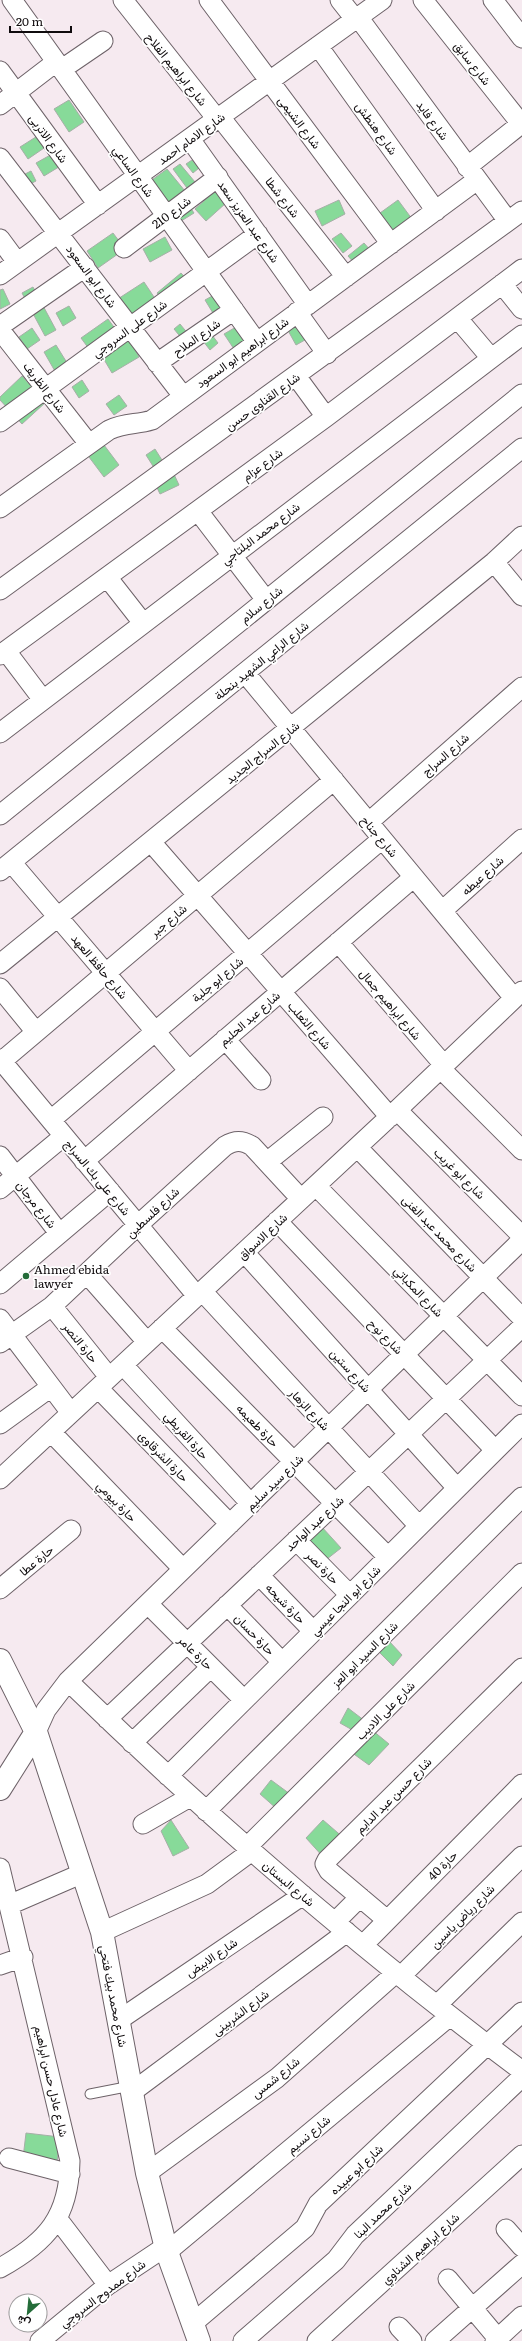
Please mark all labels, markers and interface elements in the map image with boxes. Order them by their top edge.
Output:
scale bar [10,8,71,34]
text: 20 m [16,12,43,30]
street label: شارع ابراهيم الفلاح [141,29,212,110]
street label: شارع سابق [449,37,496,89]
street label: شارع الشيمى [273,92,326,153]
street label: شارع فايد [412,96,454,144]
street label: شارع هنطش [351,98,402,159]
street label: شارع الامام احمد [154,107,229,169]
street label: شارع الاتربى [24,110,73,167]
street label: شارع الساعي [107,141,159,202]
street label: شارع شطا [261,173,305,222]
street label: شارع عبد العزيز سعد [213,176,284,267]
street label: شارع 210 [148,191,195,233]
street label: شارع ابو السعود [61,241,122,312]
street label: شارع على السروجي [88,295,171,363]
street label: شارع ابراهيم ابو السعود [192,312,293,393]
street label: شارع الملاح [168,314,224,361]
street label: شارع الظريف [19,358,71,417]
street label: شارع القناوى حسن [221,368,304,435]
street label: شارع عزام [238,443,287,486]
street label: شارع محمد البلتاجي [217,497,304,570]
street label: شارع سلام [236,581,287,628]
street label: شارع الراعي الشهيد بنحلة [210,616,313,705]
street label: شارع السراج الجديد [221,716,304,788]
street label: شارع السراج [417,728,473,780]
street label: شارع جناح [356,811,403,862]
street label: شارع عيطه [457,851,508,900]
street label: شارع جبر [145,899,191,942]
street label: شارع حافظ العهد [67,929,133,1003]
street label: شارع ابو جلبة [187,952,247,1007]
street label: شارع ابراهيم جمال [355,965,426,1044]
street label: شارع عبد الحليم [214,986,284,1050]
street label: شارع الثعلب [283,997,336,1054]
street label: شارع على بك السراج [60,1135,135,1220]
street label: شارع ابو غريب [429,1143,490,1204]
street label: شارع مرجان [12,1176,61,1232]
street label: شارع فلسطين [121,1182,183,1242]
street label: شارع محمد عبد الغنى [398,1190,482,1276]
street label: شارع الاسواق [233,1208,292,1264]
place label: Ahmed ebida lawyer [34,1260,110,1292]
street label: شارع المكباتي [389,1262,448,1322]
marker: Ahmed ebida lawyer [21,1271,31,1281]
street label: شارع نوح [364,1314,408,1359]
street label: حارة النصر [58,1317,103,1366]
street label: شارع ستين [326,1344,376,1397]
street label: شارع الزهار [284,1383,334,1435]
street label: حارة طعيمه [233,1399,283,1451]
street label: حارة القريطي [159,1407,213,1464]
street label: حارة الشرقاوى [135,1426,193,1486]
street label: شارع سيد سليم [241,1450,308,1515]
street label: حارة بيومي [91,1477,141,1527]
street label: شارع عبد الواحد [281,1491,348,1556]
street label: حارة عطا [15,1540,57,1580]
street label: حارة نصر [302,1545,344,1588]
street label: شارع ابو النجا عيسي [306,1561,386,1641]
street label: حارة شيحه [262,1579,310,1627]
street label: حارة حسان [231,1609,279,1659]
street label: شارع السيد ابو العز [326,1617,402,1693]
street label: حارة عامر [174,1630,217,1673]
street label: شارع على الاديب [351,1676,419,1744]
street label: شارع حسن عبد الدايم [351,1753,436,1838]
street label: حارة 40 [423,1846,461,1884]
street label: شارع البستان [258,1856,319,1911]
street label: شارع رياض ياسين [426,1880,499,1953]
street label: شارع الابيض [181,1933,241,1982]
street label: شارع محمد بيك فتحي [93,1943,133,2049]
street label: شارع الشربينى [208,1985,273,2040]
street label: شارع عادل حسن ابراهيم [29,2023,74,2139]
street label: شارع شمس [247,2052,304,2103]
street label: شارع نسيم [282,2110,334,2158]
street label: شارع ابو عبيده [325,2139,387,2199]
street label: شارع محمد البنا [349,2178,416,2243]
street label: شارع ابراهيم الشناوي [377,2208,464,2289]
street label: شارع ممدوح السروجي [55,2255,150,2333]
north arrow [8,2293,48,2333]
text: ش [13,2313,33,2333]

